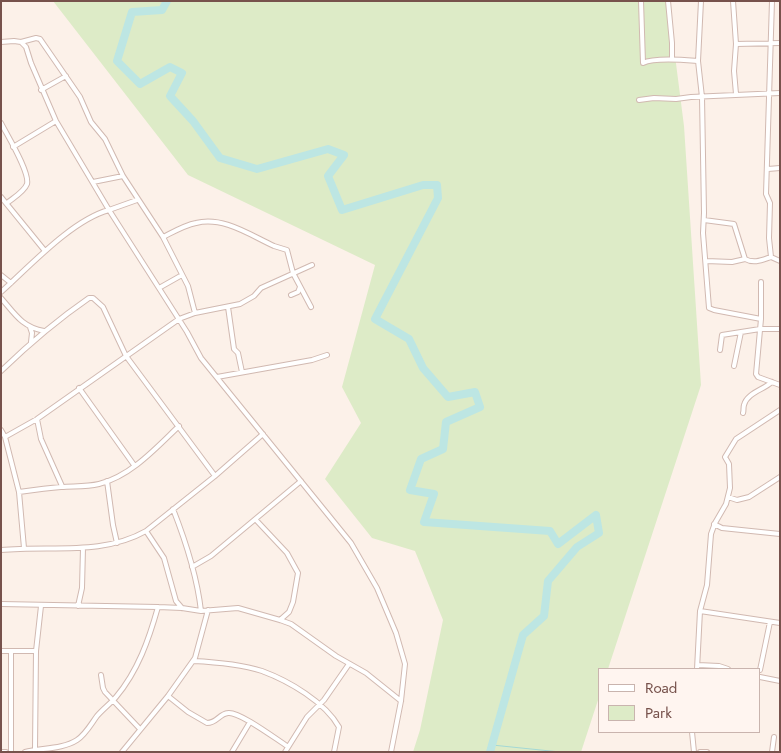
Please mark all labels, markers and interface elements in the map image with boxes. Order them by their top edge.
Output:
legend [598,668,761,733]
text: Road [645,677,677,699]
text: Park [645,702,672,724]

